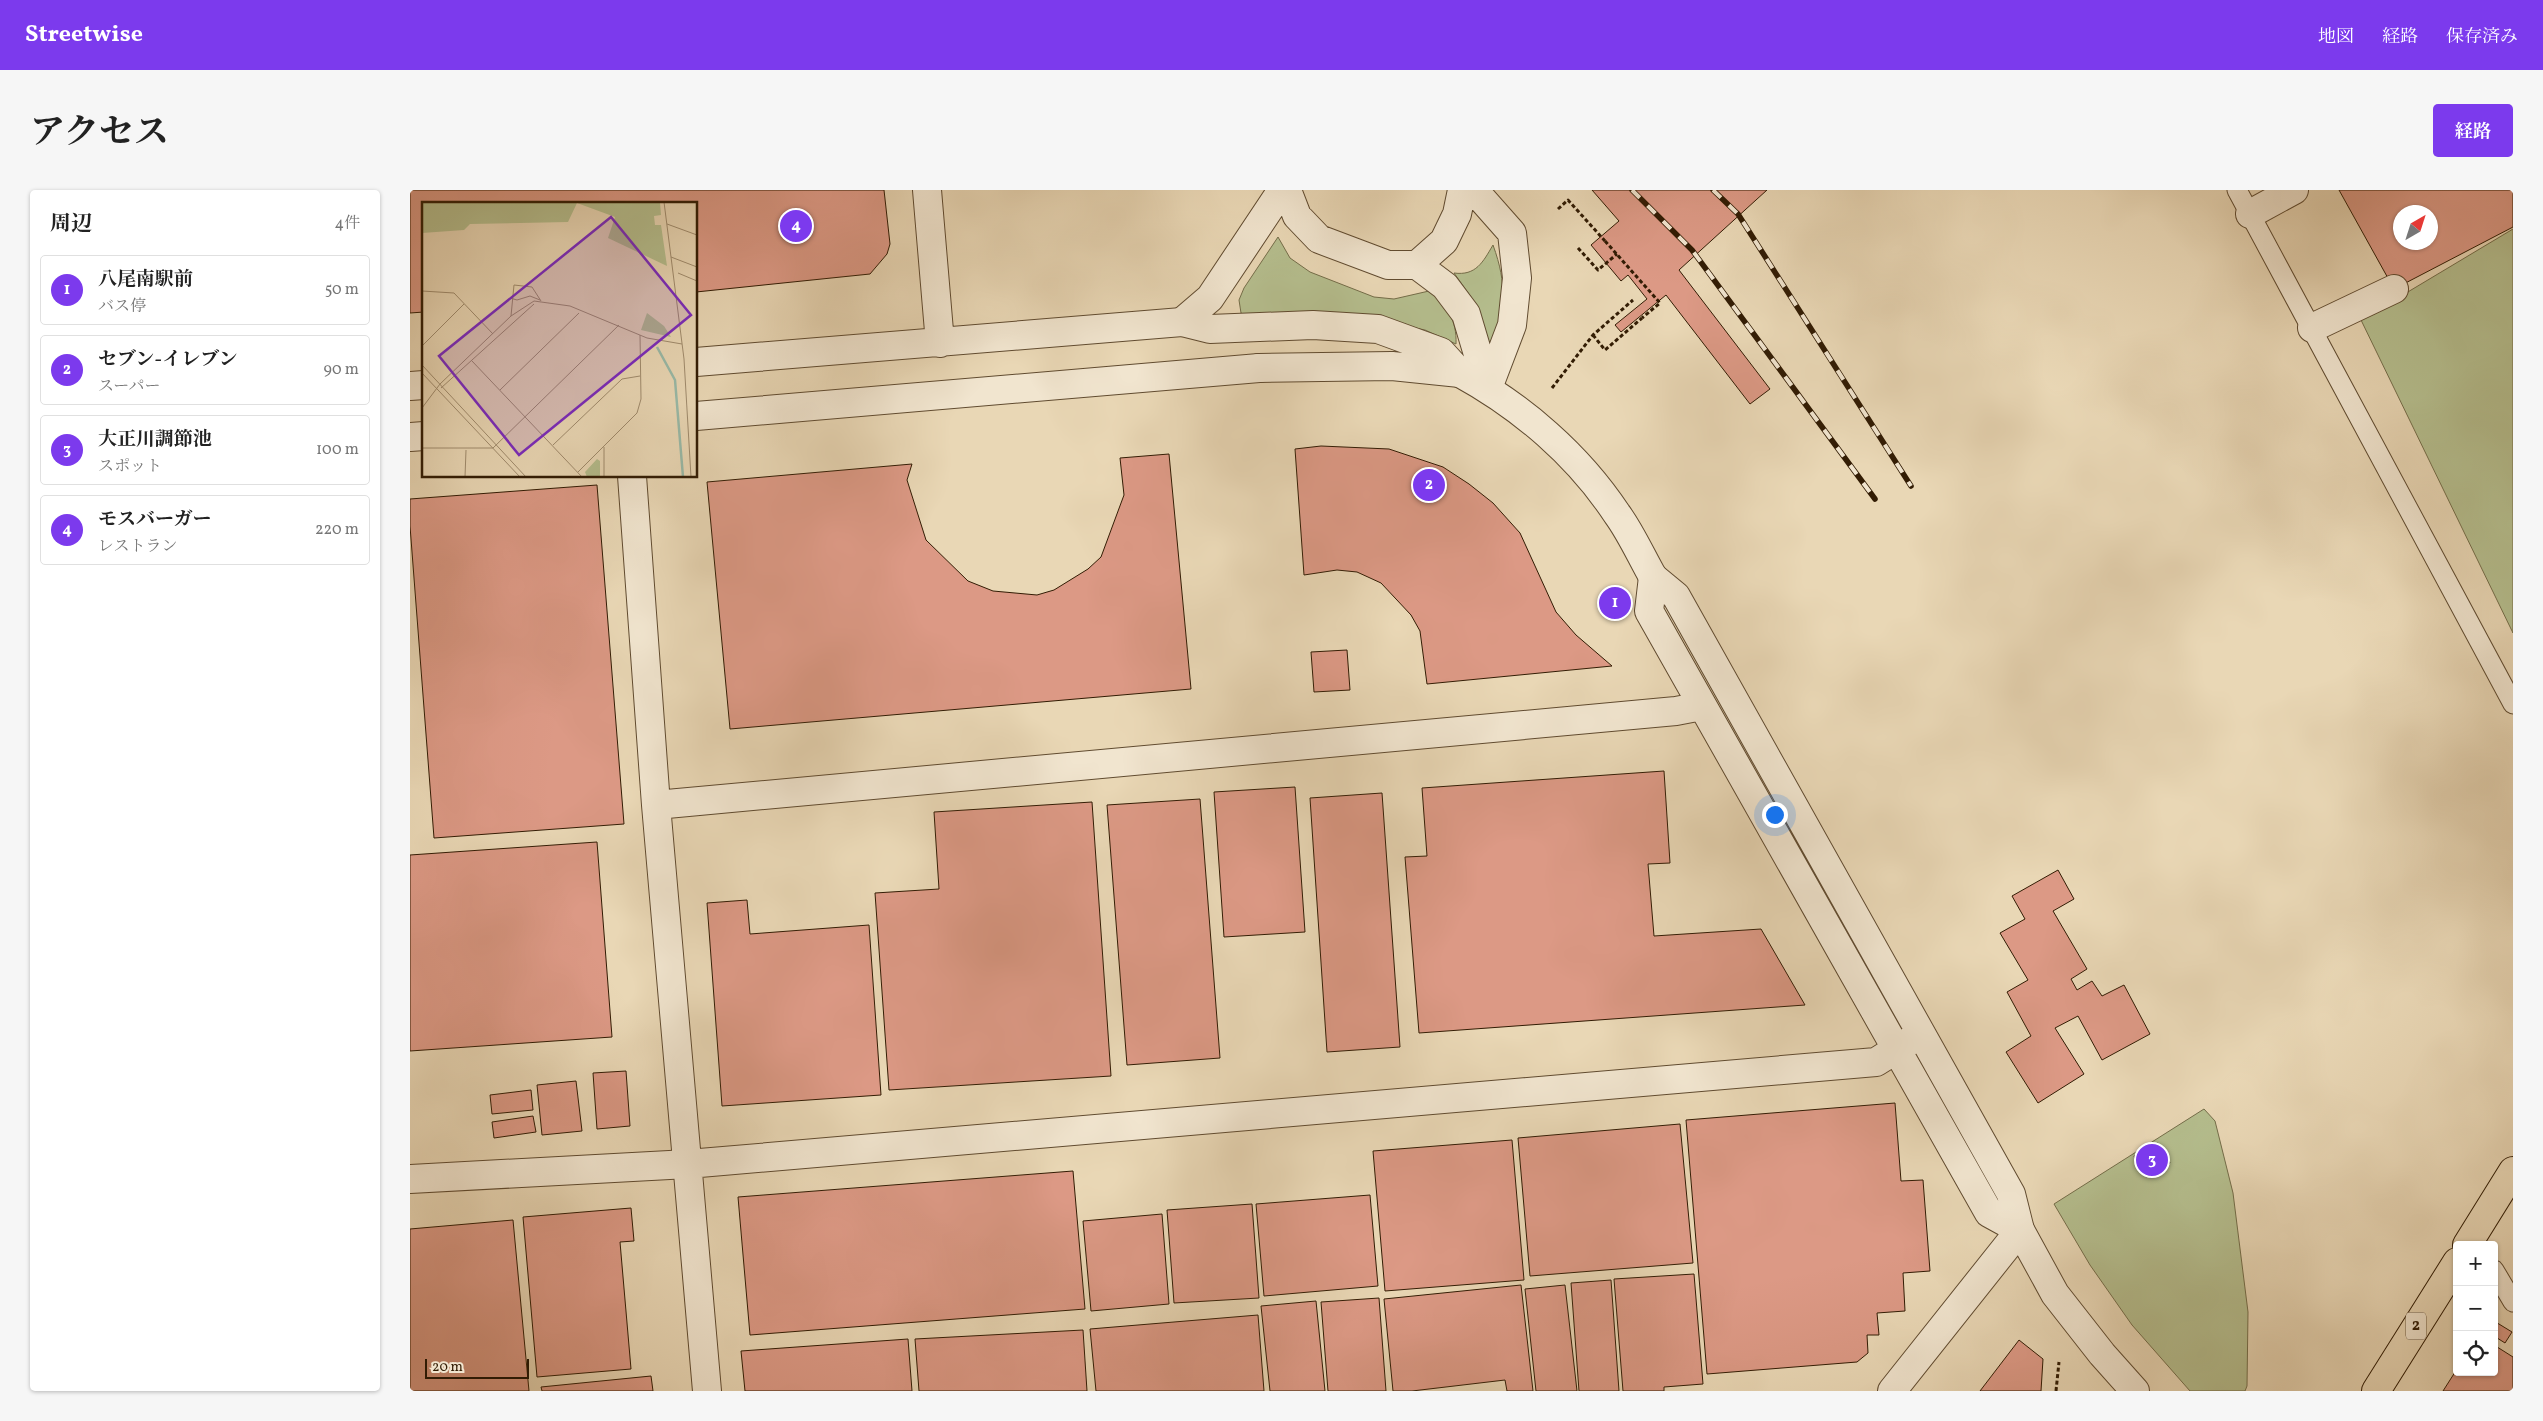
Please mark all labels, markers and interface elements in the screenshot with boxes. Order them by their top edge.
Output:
text: Streetwise [25,18,143,52]
text: 地図 [2318,25,2354,50]
text: 経路 [2382,25,2418,50]
text: 保存済み [2446,25,2518,50]
button: 経路 [2433,104,2513,157]
text: アクセス [30,110,169,158]
inset map [422,202,698,478]
north arrow [2393,205,2438,250]
pin: 4 [780,207,812,245]
text: 周辺 [50,210,92,239]
text: 4件 [334,213,360,235]
text: 八尾南駅前 [98,267,193,293]
text: 1 [64,279,70,301]
text: 50 m [325,279,359,301]
text: バス停 [98,296,146,318]
text: セブン-イレブン [98,347,237,373]
text: 2 [63,359,71,381]
text: 90 m [323,359,359,381]
text: スーパー [98,376,160,398]
text: 大正川調節池 [98,427,212,453]
text: 3 [63,439,71,461]
text: 100 m [316,439,359,461]
text: スポット [98,456,162,478]
pin: 2 [1413,466,1445,504]
text: モスバーガー [98,507,212,533]
text: 4 [62,519,72,541]
text: 220 m [315,519,359,541]
text: レストラン [98,536,178,558]
pin: 1 [1599,584,1631,622]
your location [1762,802,1788,828]
pin: 3 [2136,1141,2168,1179]
map controls [2453,1241,2498,1376]
button: + [2453,1241,2498,1286]
button: − [2453,1286,2498,1331]
road number: 2 [2406,1312,2426,1340]
button: locate [2453,1331,2498,1376]
scale bar [425,1356,529,1379]
text: 20 m [432,1358,463,1377]

